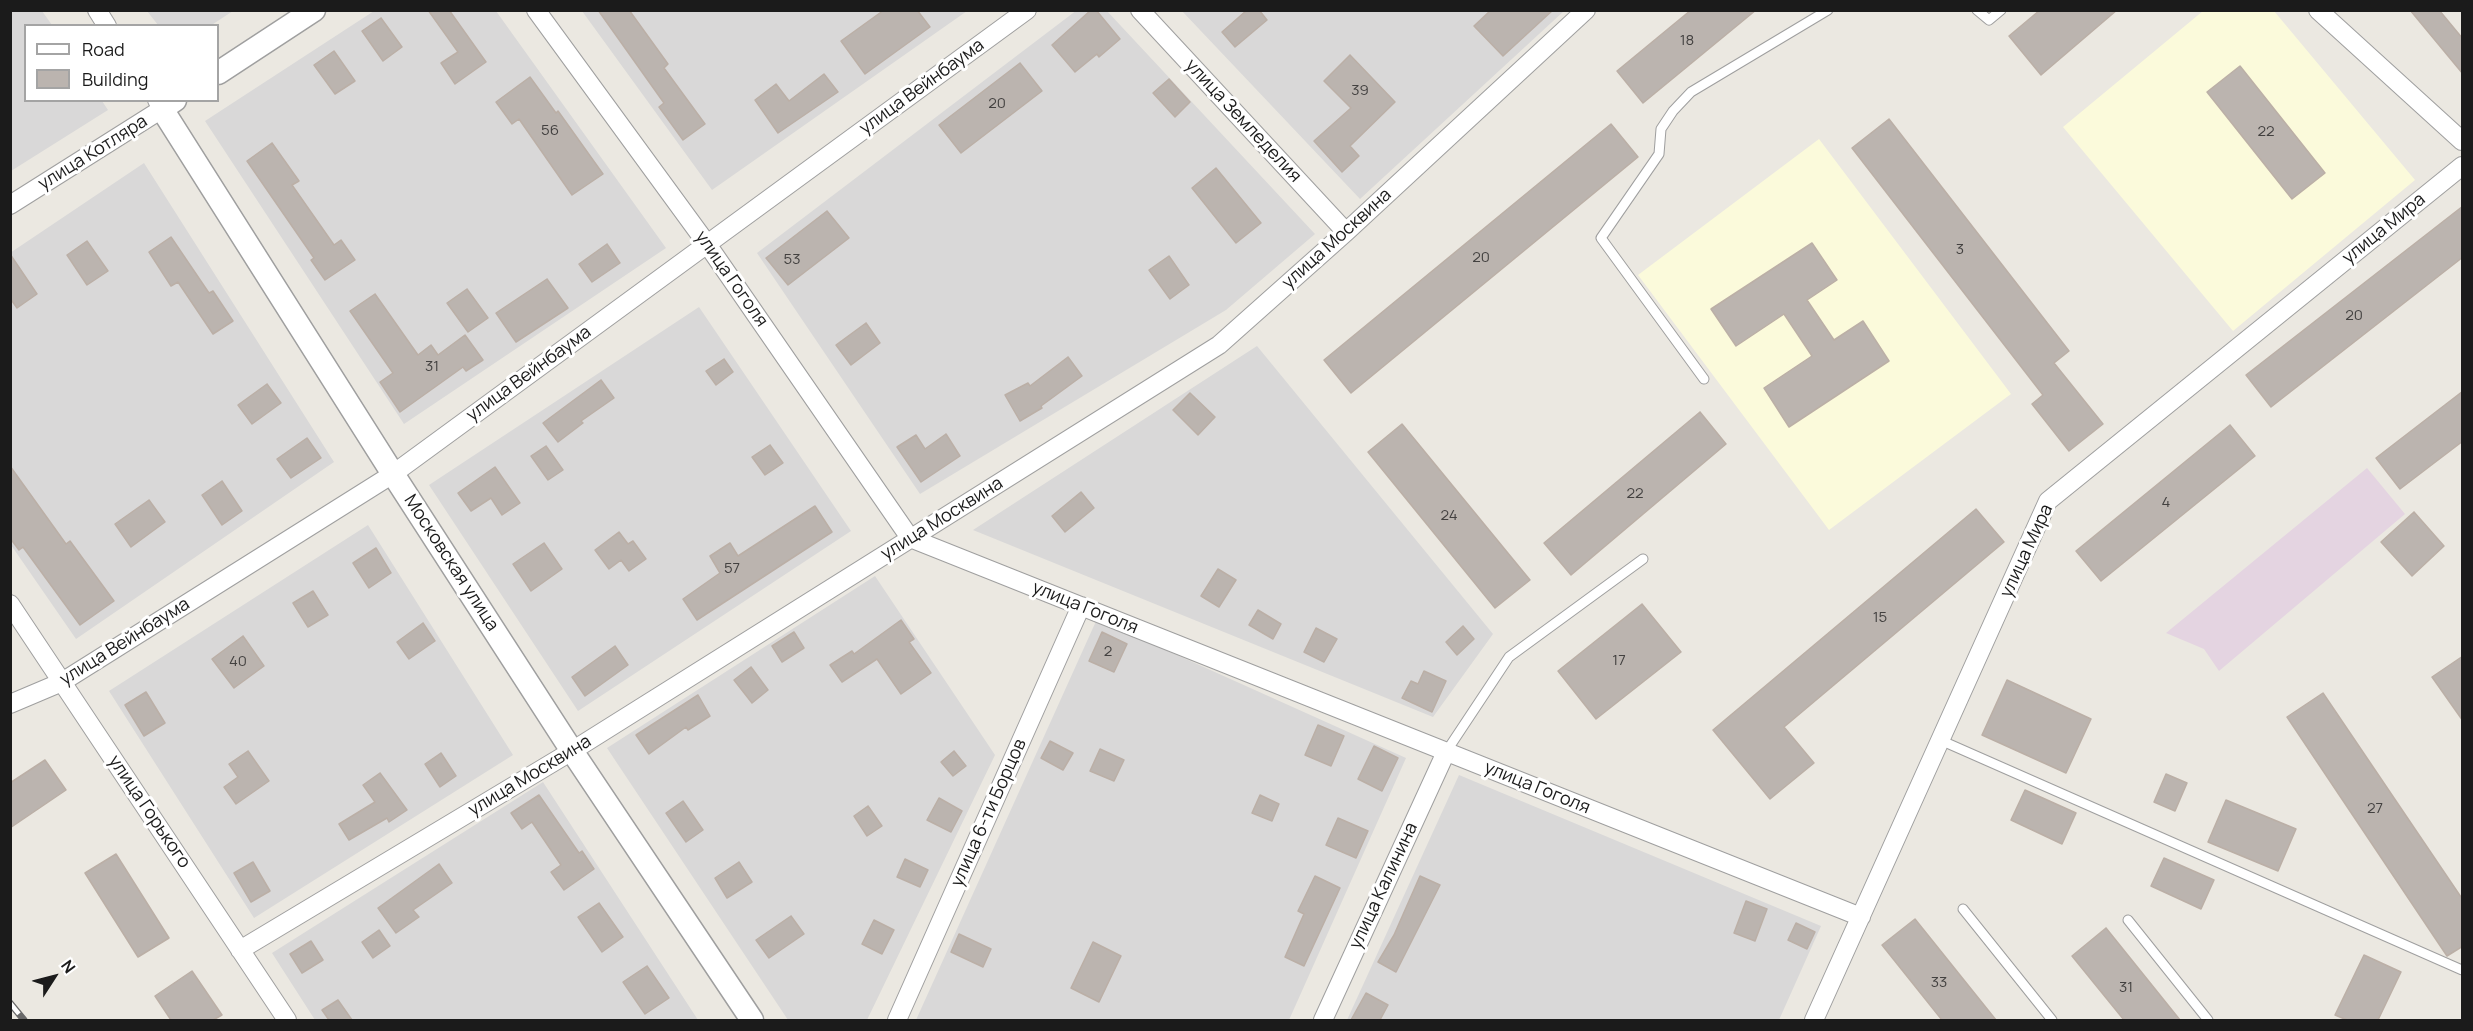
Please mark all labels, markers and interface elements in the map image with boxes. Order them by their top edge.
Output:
legend [24,24,219,102]
house number: 18 [1680,32,1694,50]
street label: улица Вейнбаума [855,35,989,139]
text: Road [82,37,125,61]
street label: улица Земледелия [1180,55,1306,187]
text: Building [82,67,148,91]
house number: 39 [1351,82,1369,100]
house number: 20 [988,95,1006,113]
street label: улица Котляра [34,111,152,195]
house number: 56 [541,122,559,140]
house number: 22 [2257,123,2275,141]
street label: улица Москвина [1278,184,1396,294]
street label: улица Мира [2338,189,2430,269]
street label: улица Гоголя [690,227,772,331]
house number: 3 [1956,241,1964,259]
house number: 20 [1472,249,1490,267]
house number: 53 [784,251,800,269]
house number: 20 [2345,307,2363,325]
street label: улица Вейнбаума [462,322,596,426]
house number: 31 [425,358,439,376]
street label: улица Москвина [877,473,1007,565]
house number: 22 [1626,485,1644,503]
street label: Московская улица [399,491,503,635]
house number: 4 [2162,494,2170,512]
street label: улица Мира [1996,501,2058,601]
house number: 24 [1440,507,1458,525]
house number: 57 [724,560,740,578]
street label: улица Гоголя [1029,577,1141,639]
street label: улица Вейнбаума [56,593,194,691]
house number: 15 [1873,609,1887,627]
house number: 2 [1104,643,1112,661]
house number: 17 [1612,652,1626,670]
house number: 40 [229,653,247,671]
street label: улица Москвина [465,731,595,821]
street label: улица 6-ти Борцов [947,736,1031,890]
street label: улица Горького [103,751,195,873]
street label: улица Гоголя [1481,757,1593,819]
house number: 27 [2367,800,2383,818]
street label: улица Калинина [1345,819,1423,953]
north arrow [24,947,84,1007]
text: N [56,955,81,978]
house number: 33 [1931,974,1947,992]
house number: 31 [2119,979,2133,997]

